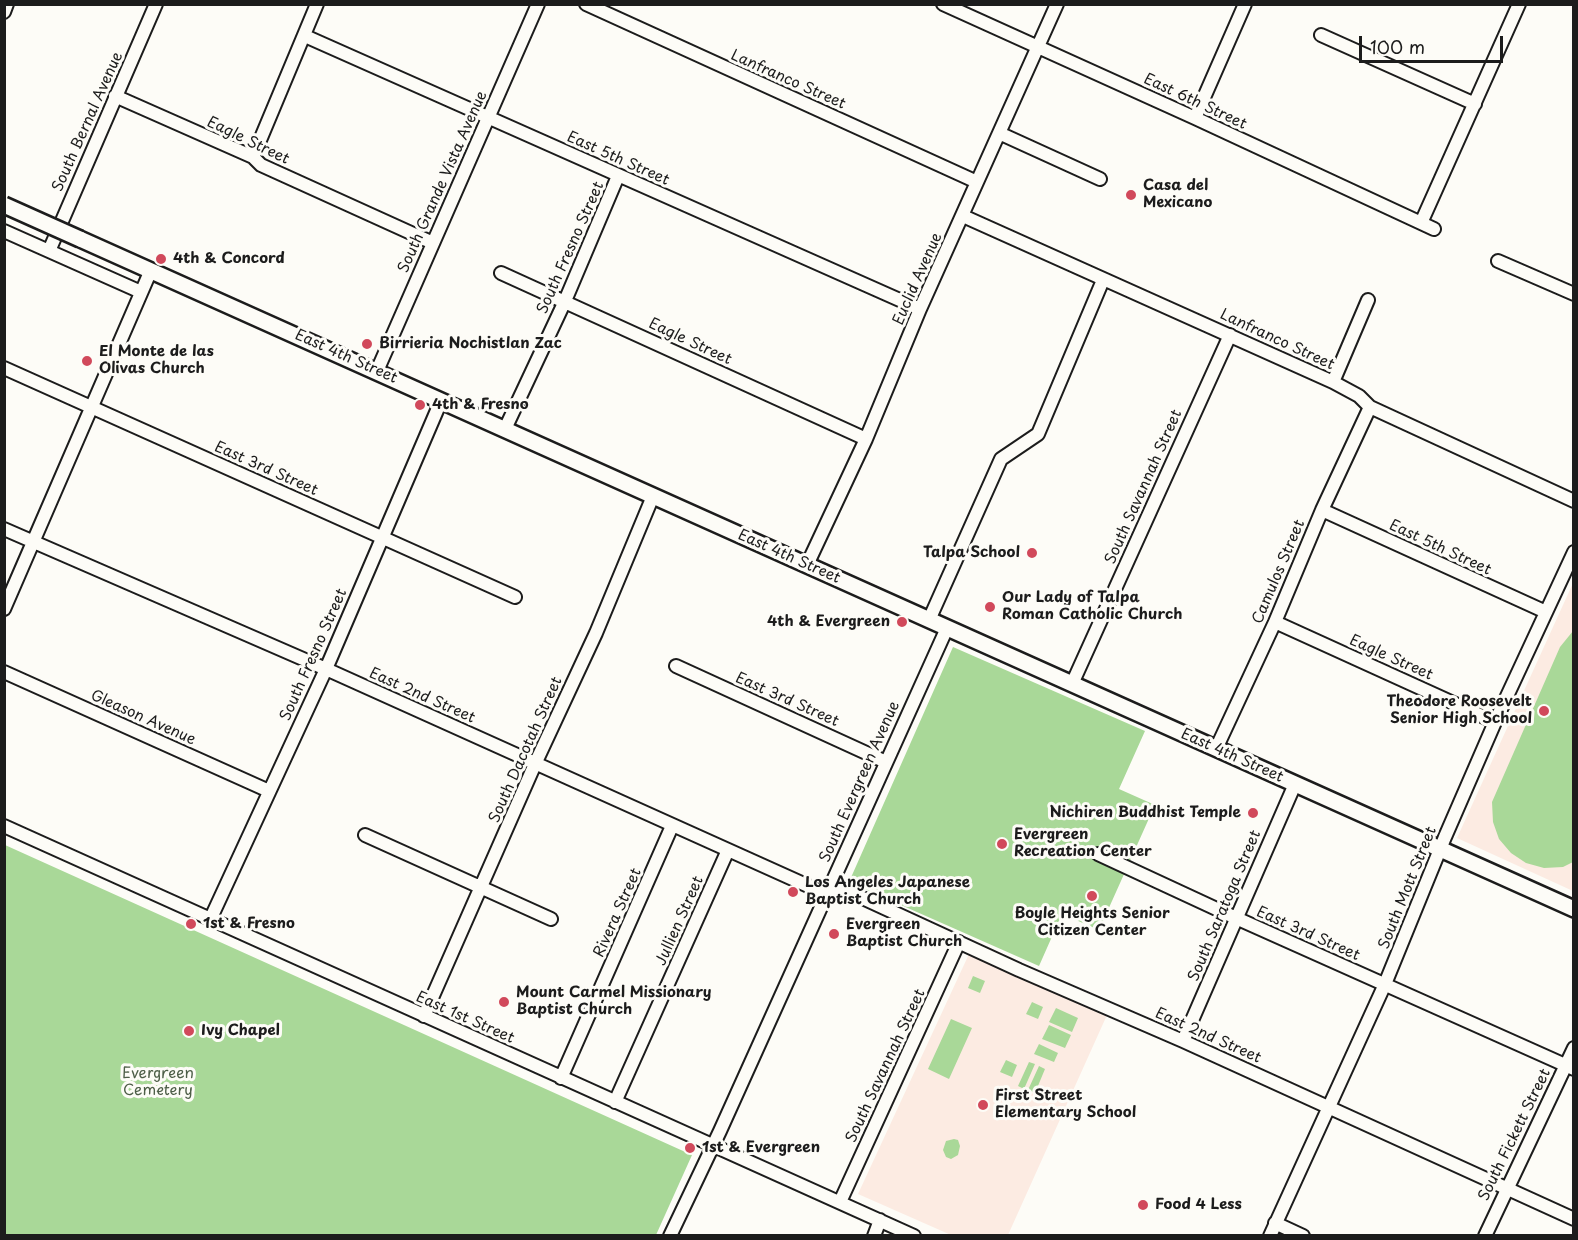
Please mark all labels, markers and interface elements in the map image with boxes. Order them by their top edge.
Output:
scale bar [1362,24,1506,62]
text: 100 m [1370,33,1425,60]
street label: Lanfranco Street [728,47,848,113]
street label: South Bernal Avenue [49,49,127,195]
street label: East 6th Street [1141,70,1249,134]
street label: South Grande Vista Avenue [395,88,491,276]
street label: Eagle Street [204,113,292,169]
street label: East 5th Street [564,128,672,190]
place label: Casa del Mexicano [1143,177,1212,212]
street label: South Fresno Street [534,179,608,317]
marker: Casa del Mexicano [1124,188,1138,202]
street label: Euclid Avenue [890,230,946,328]
place label: 4th & Concord [173,250,285,268]
marker: 4th & Concord [154,252,168,266]
street label: Lanfranco Street [1217,306,1337,374]
street label: Eagle Street [646,315,734,369]
street label: East 4th Street [292,326,400,388]
place label: Birrieria Nochistlan Zac [379,335,562,353]
marker: Birrieria Nochistlan Zac [360,337,374,351]
place label: El Monte de las Olivas Church [99,343,214,378]
marker: El Monte de las Olivas Church [80,354,94,368]
place label: 4th & Fresno [432,396,529,414]
marker: 4th & Fresno [413,398,427,412]
street label: South Savannah Street [1102,407,1186,567]
street label: East 3rd Street [212,438,320,500]
street label: Camulos Street [1249,517,1309,627]
street label: East 5th Street [1386,517,1494,579]
street label: East 4th Street [735,526,843,588]
place label: Talpa School [923,544,1020,562]
marker: Talpa School [1025,546,1039,560]
street label: South Fresno Street [277,586,351,724]
place label: Our Lady of Talpa Roman Catholic Church [1002,589,1182,624]
marker: Our Lady of Talpa Roman Catholic Church [983,600,997,614]
place label: 4th & Evergreen [767,613,890,631]
marker: 4th & Evergreen [895,615,909,629]
street label: Eagle Street [1347,632,1435,684]
street label: East 2nd Street [366,665,478,727]
street label: East 3rd Street [733,669,841,731]
street label: South Dacotah Street [486,674,566,826]
street label: Gleason Avenue [88,687,198,749]
place label: Theodore Roosevelt Senior High School [1386,693,1532,728]
street label: South Evergreen Avenue [816,699,904,865]
marker: Theodore Roosevelt Senior High School [1537,704,1551,718]
street label: East 4th Street [1178,725,1286,787]
place label: Nichiren Buddhist Temple [1050,804,1241,822]
marker: Nichiren Buddhist Temple [1246,806,1260,820]
street label: South Mott Street [1375,824,1441,952]
place label: Evergreen Recreation Center [1014,826,1152,861]
street label: South Saratoga Street [1185,828,1265,984]
marker: Evergreen Recreation Center [995,837,1009,851]
street label: Rivera Street [590,866,646,960]
street label: Jullien Street [652,874,708,968]
place label: Los Angeles Japanese Baptist Church [805,874,970,909]
marker: Los Angeles Japanese Baptist Church [786,885,800,899]
marker: Boyle Heights Senior Citizen Center [1085,889,1099,903]
street label: East 3rd Street [1254,903,1362,965]
place label: Boyle Heights Senior Citizen Center [1014,905,1170,940]
place label: 1st & Fresno [203,915,295,933]
place label: Evergreen Baptist Church [846,916,962,951]
marker: 1st & Fresno [184,917,198,931]
marker: Evergreen Baptist Church [827,927,841,941]
place label: Mount Carmel Missionary Baptist Church [516,984,711,1019]
street label: South Savannah Street [843,986,929,1146]
street label: East 1st Street [413,988,517,1048]
marker: Mount Carmel Missionary Baptist Church [497,995,511,1009]
street label: East 2nd Street [1152,1005,1264,1067]
place label: Ivy Chapel [201,1022,280,1040]
marker: Ivy Chapel [182,1024,196,1038]
park label: Evergreen Cemetery [122,1065,194,1100]
street label: South Fickett Street [1475,1066,1555,1204]
place label: First Street Elementary School [995,1087,1136,1122]
marker: First Street Elementary School [976,1098,990,1112]
place label: 1st & Evergreen [702,1139,820,1157]
marker: 1st & Evergreen [683,1141,697,1155]
place label: Food 4 Less [1155,1196,1242,1214]
marker: Food 4 Less [1136,1198,1150,1212]

